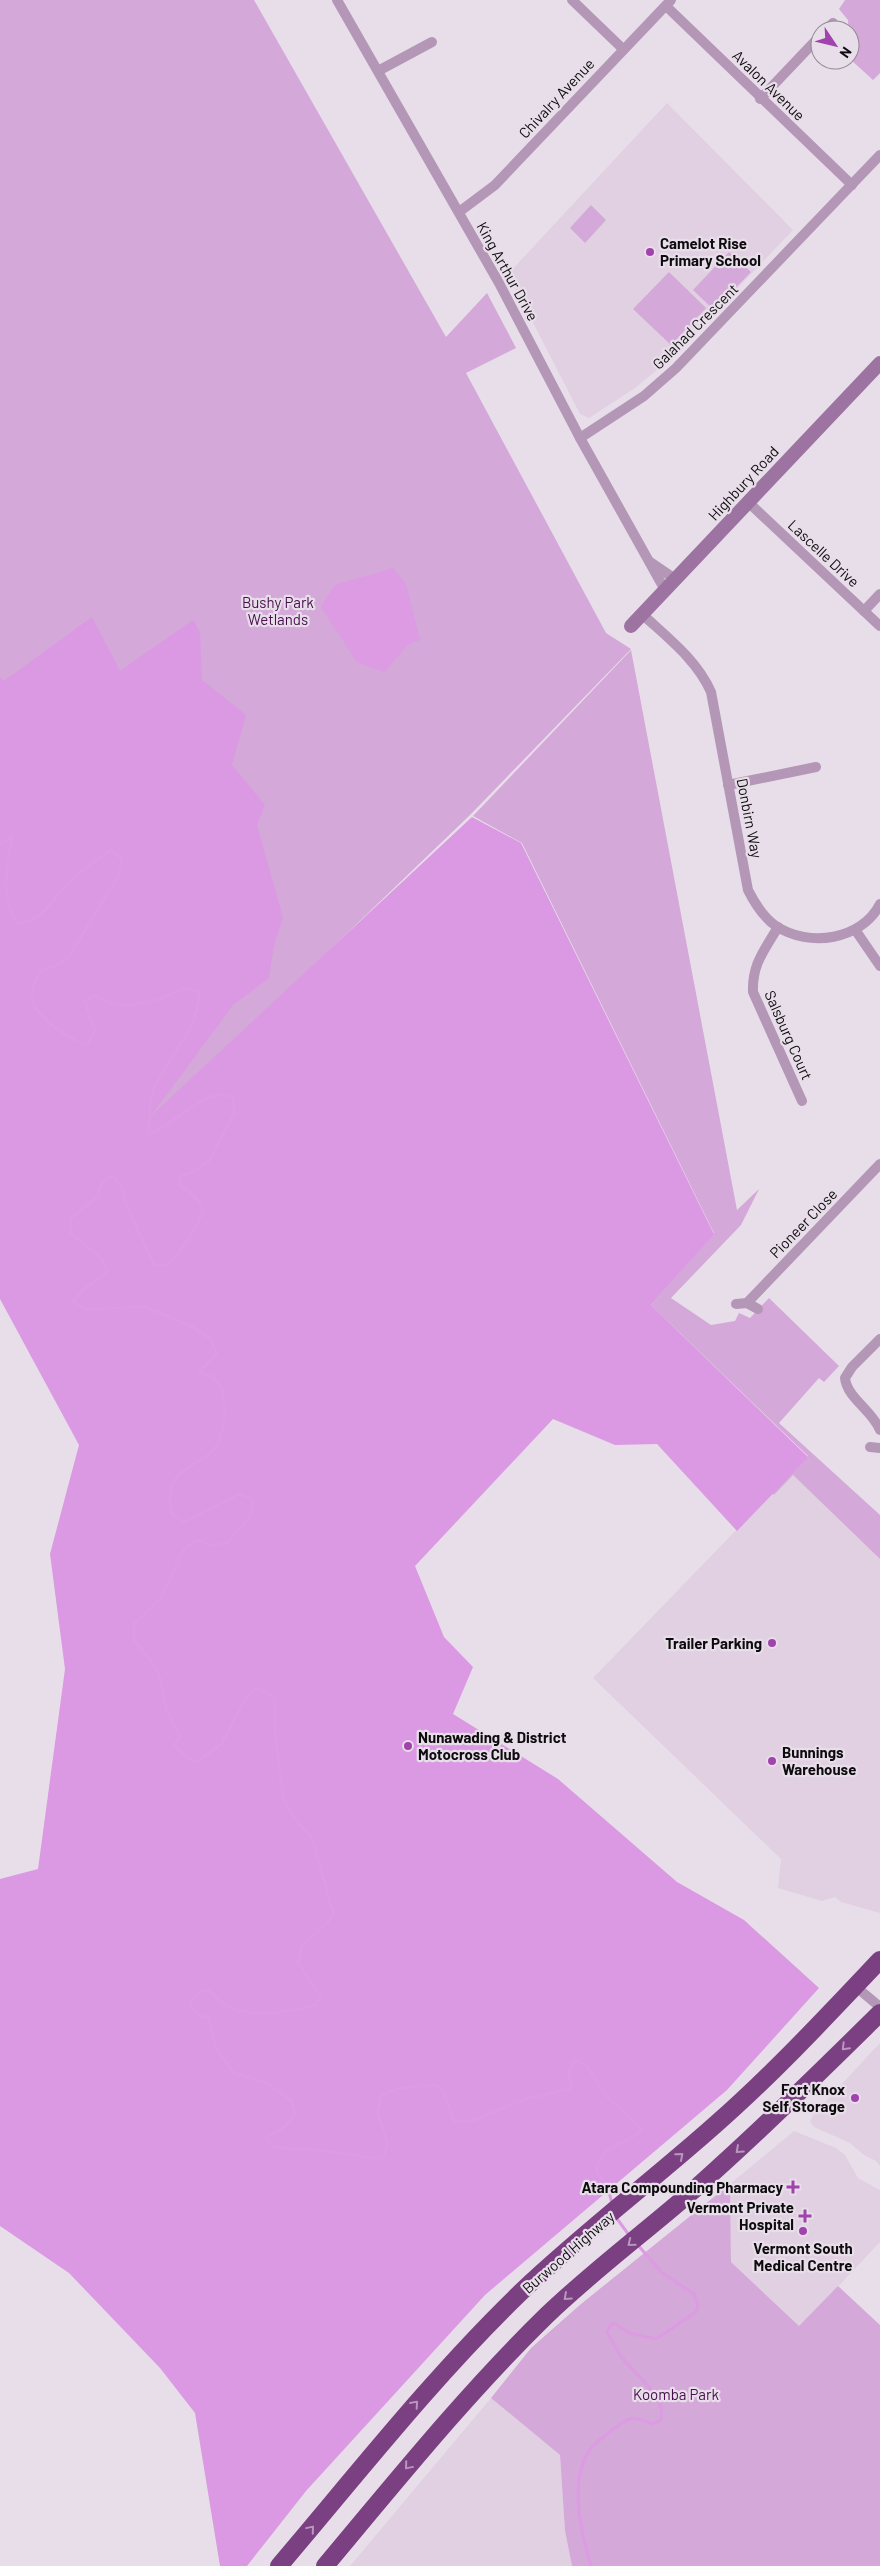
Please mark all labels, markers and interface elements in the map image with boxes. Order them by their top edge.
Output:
north arrow [810,20,860,70]
text: N [836,44,856,61]
street label: Avalon Avenue [729,46,809,124]
street label: Chivalry Avenue [514,54,598,142]
street label: King Arthur Drive [473,218,543,324]
place label: Camelot Rise Primary School [660,234,761,269]
marker: Camelot Rise Primary School [644,246,656,258]
street label: Galahad Crescent [648,279,742,373]
street label: Highbury Road [704,442,782,524]
street label: Lascelle Drive [785,516,863,590]
park label: Bushy Park Wetlands [242,593,314,628]
street label: Donbirn Way [733,777,767,860]
street label: Salsburg Court [761,987,817,1083]
street label: Pioneer Close [766,1185,840,1261]
place label: Trailer Parking [665,1634,762,1652]
marker: Trailer Parking [766,1637,778,1649]
place label: Nunawading & District Motocross Club [418,1728,567,1763]
marker: Nunawading & District Motocross Club [402,1740,414,1752]
place label: Bunnings Warehouse [782,1743,856,1778]
marker: Bunnings Warehouse [766,1755,778,1767]
one-way arrow [842,2042,851,2051]
place label: Fort Knox Self Storage [762,2080,845,2115]
marker: Fort Knox Self Storage [849,2092,861,2104]
one-way arrow [735,2144,744,2153]
one-way arrow [674,2153,683,2162]
place label: Atara Compounding Pharmacy [581,2178,783,2196]
marker: Atara Compounding Pharmacy [787,2181,799,2193]
place label: Vermont Private Hospital [686,2198,794,2233]
street label: Burwood Highway [518,2207,618,2297]
marker: Vermont Private Hospital [798,2209,812,2223]
marker: Vermont South Medical Centre [797,2225,809,2237]
one-way arrow [627,2237,636,2246]
place label: Vermont South Medical Centre [753,2239,853,2274]
one-way arrow [564,2291,573,2300]
park label: Koomba Park [633,2385,719,2403]
one-way arrow [410,2401,419,2410]
one-way arrow [405,2461,414,2470]
one-way arrow [305,2525,314,2534]

